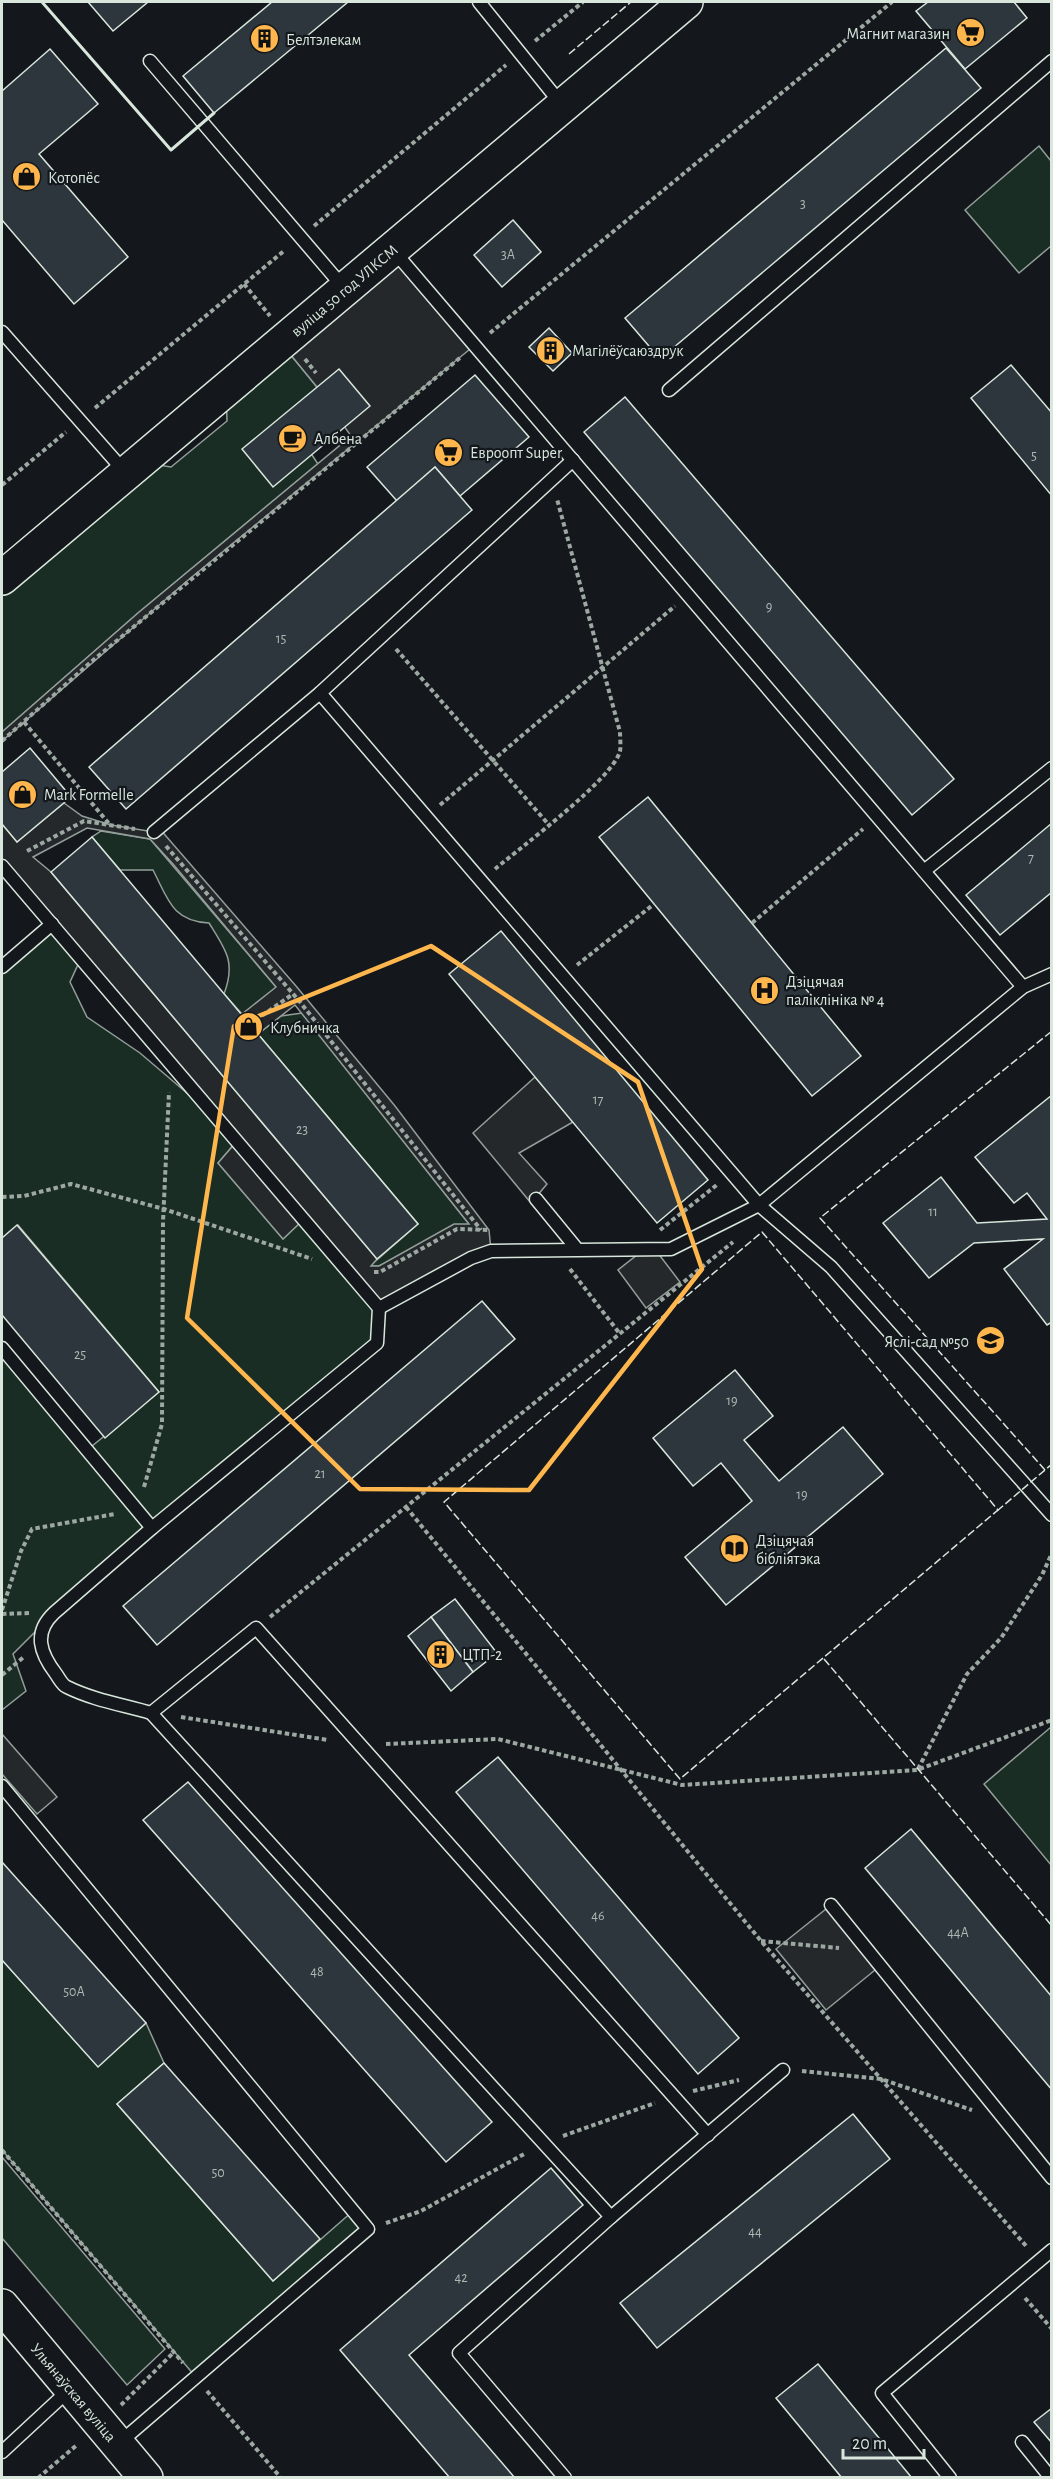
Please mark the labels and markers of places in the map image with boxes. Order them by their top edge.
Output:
supermarket icon: Магнит магазин [955,17,987,49]
building icon: Белтэлекам [249,23,281,55]
place label: Магнит магазин [846,26,950,42]
place label: Белтэлекам [286,32,361,48]
shop icon: Котопёс [11,161,43,193]
place label: Котопёс [48,170,100,186]
building icon: Магілёўсаюздрук [535,334,567,366]
place label: Магілёўсаюздрук [572,343,684,360]
cafe icon: Албена [277,422,309,454]
place label: Албена [314,431,362,447]
supermarket icon: Евроопт Super [433,436,465,468]
place label: Евроопт Super [470,445,563,461]
shop icon: Mark Formelle [7,778,39,810]
place label: Mark Formelle [44,787,134,803]
hospital icon: Дзіцячая паліклініка № 4 [749,974,781,1006]
place label: Дзіцячая паліклініка № 4 [786,974,885,1008]
shop icon: Клубничка [233,1011,265,1043]
place label: Клубничка [270,1020,340,1037]
school or university icon: Яслі-сад №50 [974,1325,1006,1357]
place label: Яслі-сад №50 [884,1334,969,1350]
library icon: Дзіцячая бібліятэка [719,1533,751,1565]
place label: Дзіцячая бібліятэка [756,1533,820,1567]
building icon: ЦТП-2 [425,1638,457,1670]
place label: ЦТП-2 [462,1647,502,1663]

